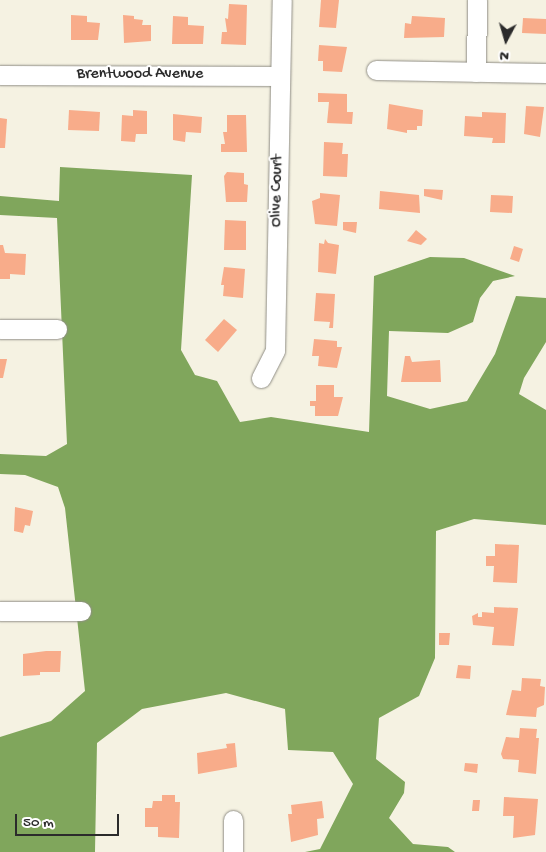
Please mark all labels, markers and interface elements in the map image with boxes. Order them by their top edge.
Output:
north arrow [481,15,531,65]
text: N [499,46,510,64]
street label: Brentwood Avenue [77,65,203,85]
street label: Olive Court [268,155,288,227]
scale bar [18,804,121,836]
text: 50 m [23,814,54,832]

